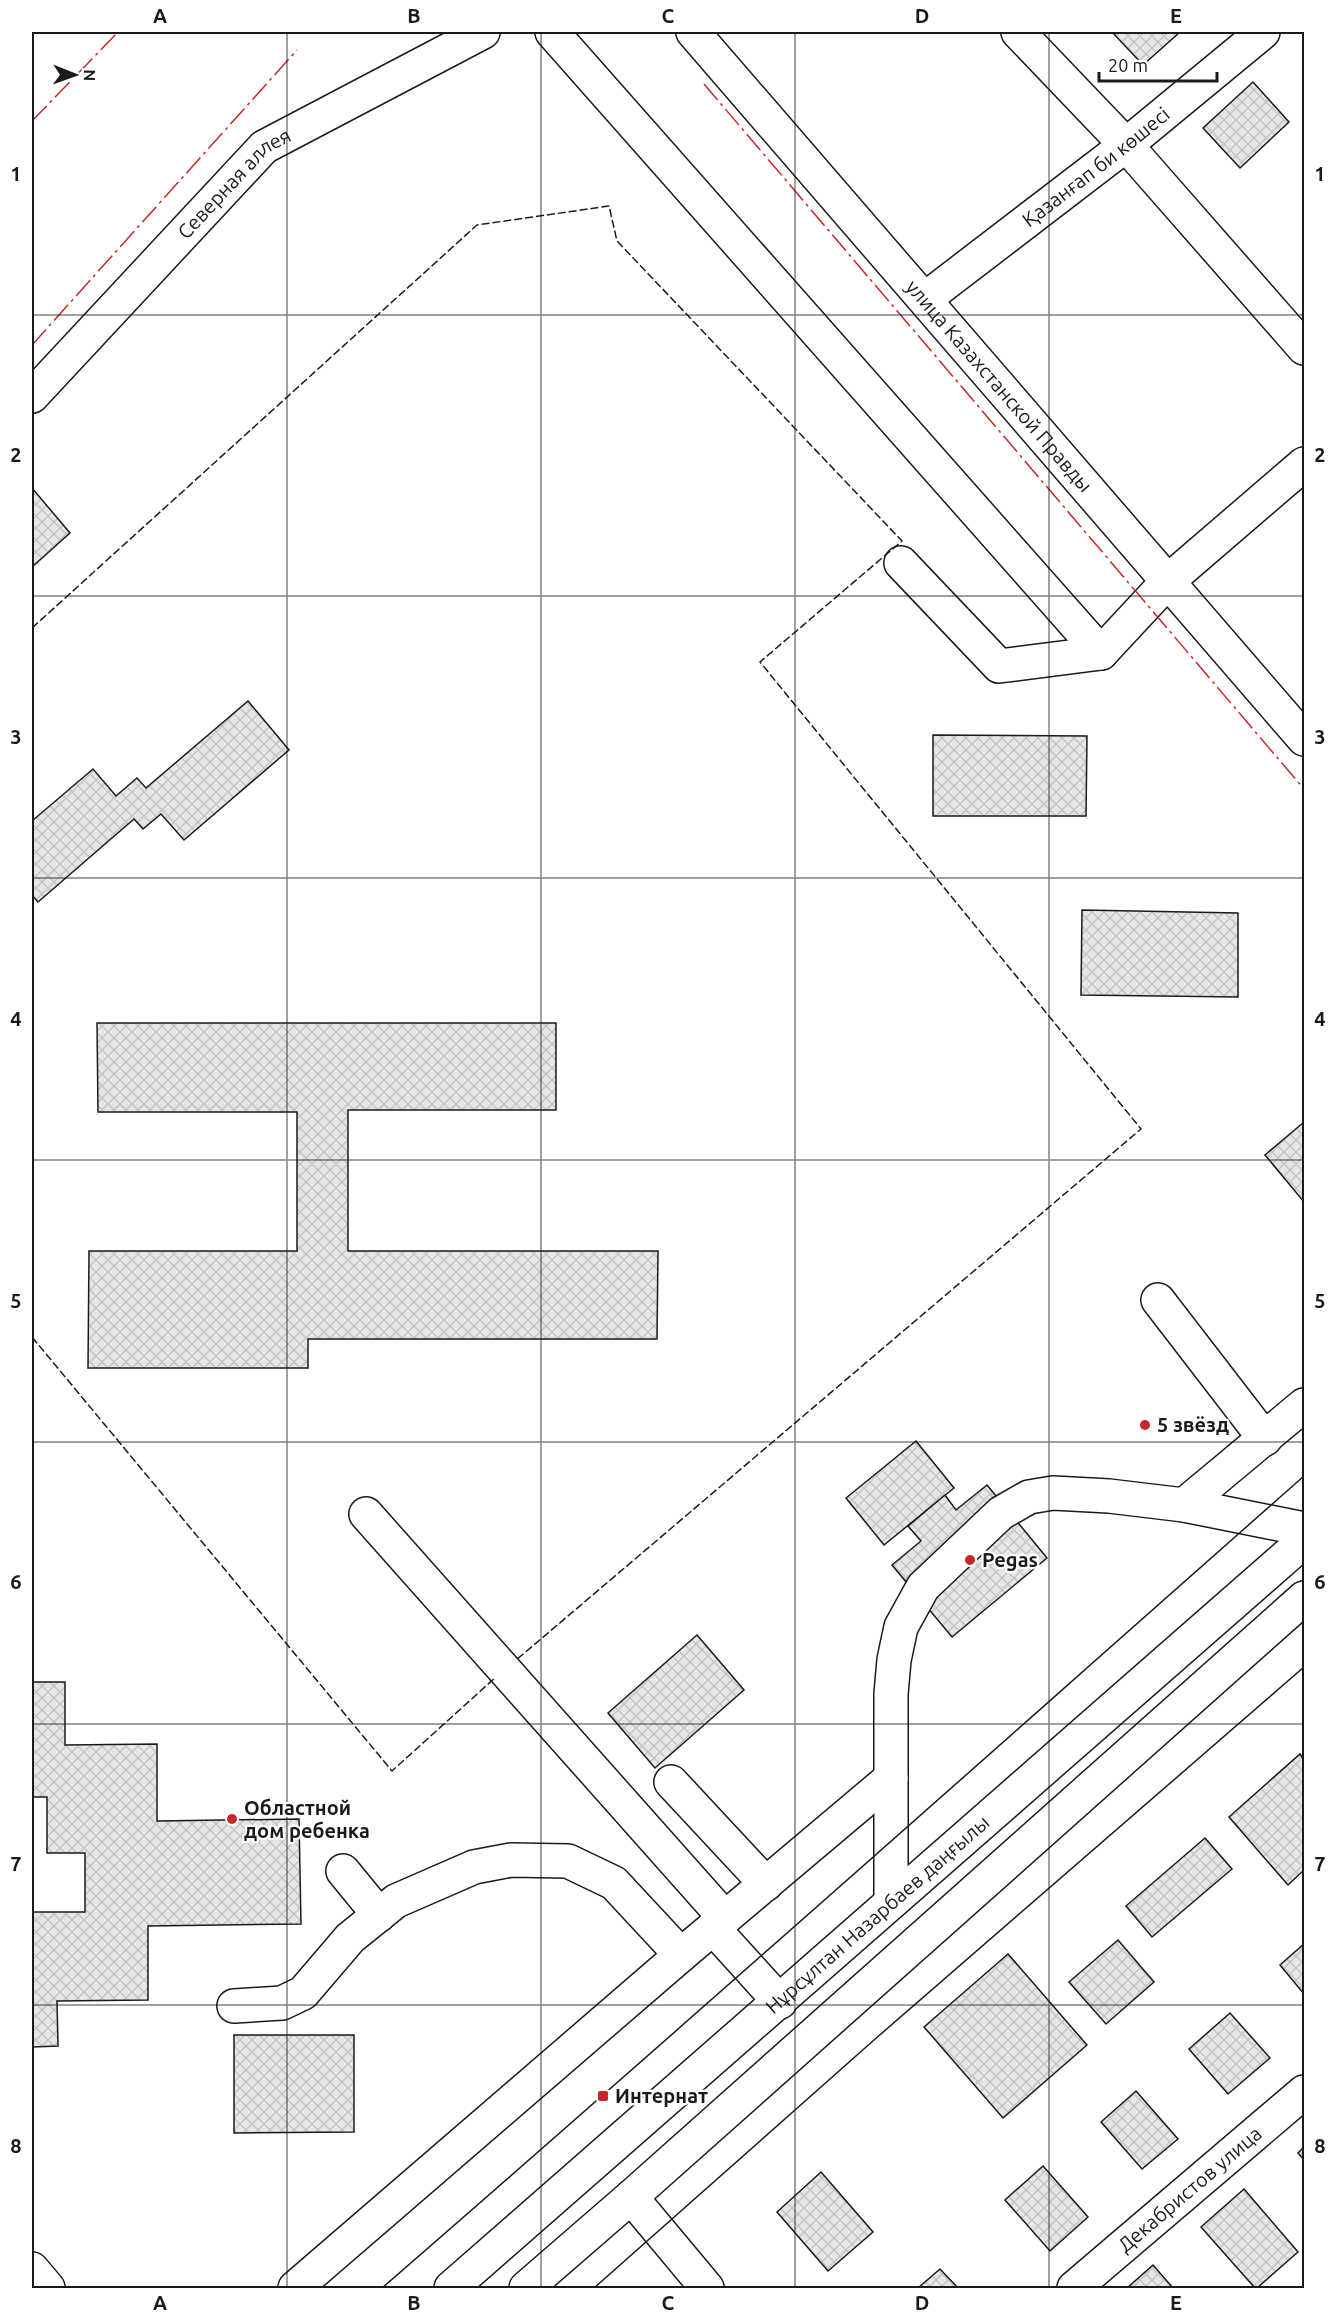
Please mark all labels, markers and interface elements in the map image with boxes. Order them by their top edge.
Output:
text: A [153,4,167,27]
text: B [407,4,421,27]
text: C [662,4,675,27]
text: D [915,4,929,27]
text: E [1170,4,1182,27]
north arrow [45,45,105,105]
scale bar [1099,45,1218,83]
text: 20 m [1108,55,1148,75]
text: N [81,69,99,81]
street label: Қазанғап би көшесі [1018,102,1174,231]
street label: Северная аллея [173,123,294,243]
text: 1 [10,162,22,185]
text: 1 [1314,162,1326,185]
street label: улица Казахстанской Правды [901,275,1097,497]
text: 2 [10,443,22,466]
text: 2 [1314,443,1326,466]
text: 3 [10,725,22,748]
text: 3 [1314,725,1326,748]
text: 4 [10,1007,22,1030]
text: 4 [1314,1007,1326,1030]
text: 5 [10,1289,22,1312]
text: 5 [1314,1289,1326,1312]
place label: 5 звёзд [1157,1413,1229,1436]
marker: 5 звёзд [1138,1418,1152,1432]
place label: Pegas [982,1548,1038,1571]
marker: Pegas [963,1553,977,1567]
text: 6 [10,1570,22,1593]
text: 6 [1314,1570,1326,1593]
place label: Областной дом ребенка [244,1796,370,1842]
street label: Нұрсұлтан Назарбаев даңғылы [761,1810,994,2018]
marker: Областной дом ребенка [225,1812,239,1826]
text: 7 [10,1852,22,1875]
text: 7 [1314,1852,1326,1875]
place label: Интернат [615,2084,708,2107]
marker: Интернат [596,2089,610,2103]
street label: Декабристов улица [1113,2121,1266,2257]
text: 8 [10,2134,22,2157]
text: 8 [1314,2134,1326,2157]
text: A [153,2291,167,2314]
text: B [407,2291,421,2314]
text: C [662,2291,675,2314]
text: D [915,2291,929,2314]
text: E [1170,2291,1182,2314]

